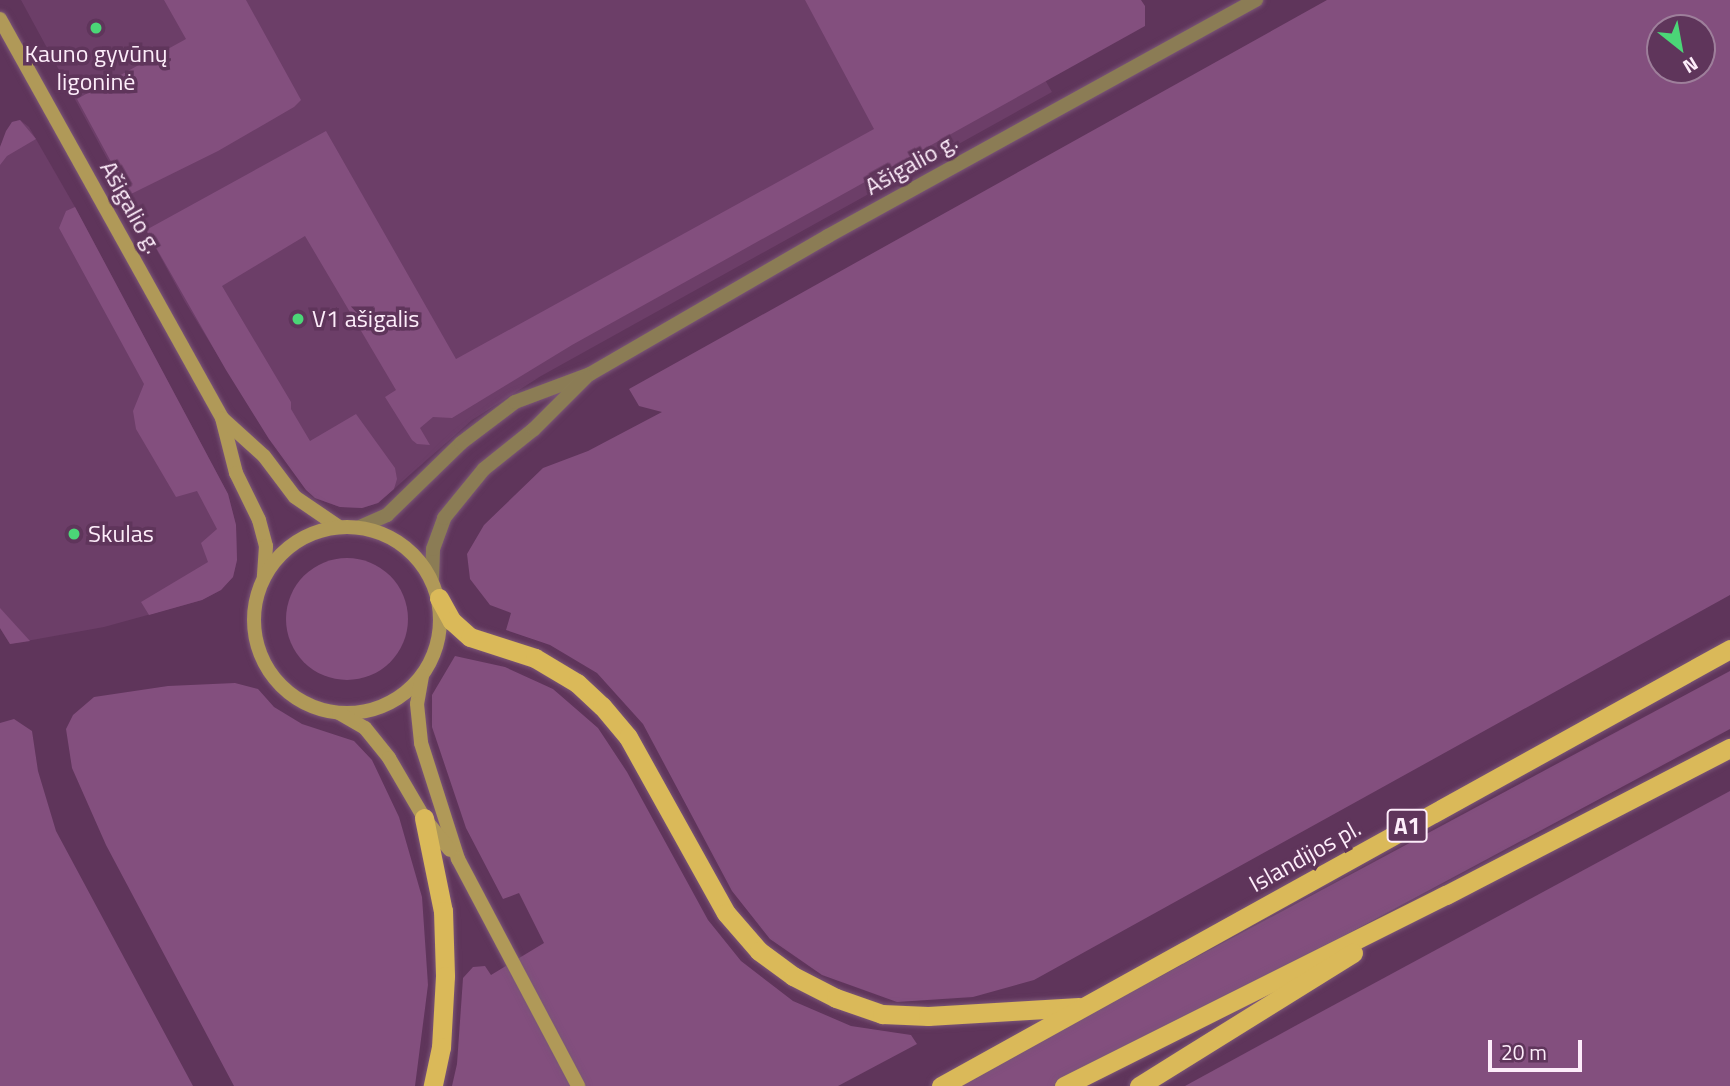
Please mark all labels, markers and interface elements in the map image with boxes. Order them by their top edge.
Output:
north arrow [1646,14,1716,84]
marker: Kauno gyvūnų ligoninė [88,20,104,36]
place label: Kauno gyvūnų ligoninė [24,40,168,96]
text: N [1678,50,1704,82]
street label: Ašigalio g. [860,127,962,201]
street label: Ašigalio g. [94,156,168,258]
place label: V1 ašigalis [312,305,419,333]
marker: V1 ašigalis [290,311,306,327]
place label: Skulas [88,520,154,548]
marker: Skulas [66,526,82,542]
road number: A1 [1386,806,1428,846]
street label: Islandijos pl. [1244,814,1366,898]
scale bar [1492,1026,1586,1070]
text: 20 m [1501,1036,1547,1068]

